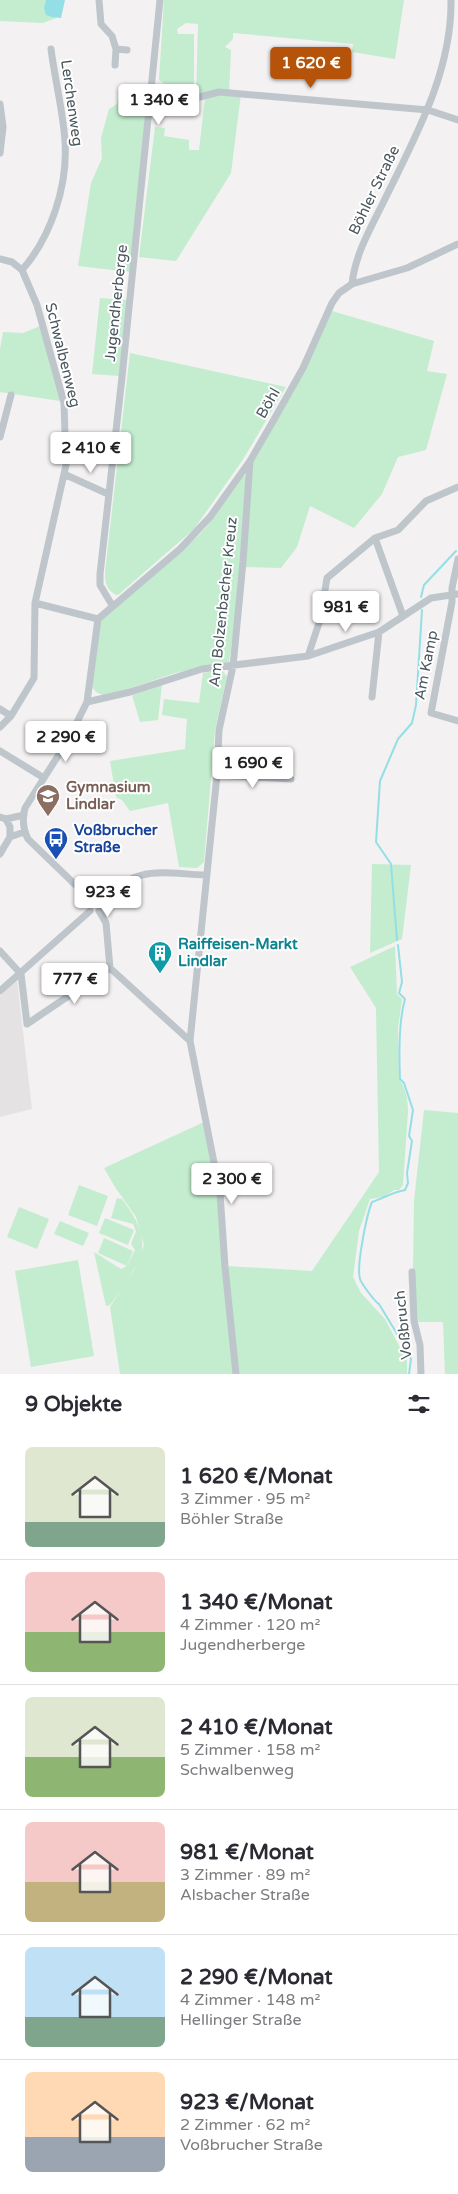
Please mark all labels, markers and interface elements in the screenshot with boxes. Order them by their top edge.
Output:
pin: 1 620 € [265,46,357,89]
text: 1 620 € [281,53,341,73]
street label: Lerchenweg [57,59,87,147]
pin: 1 340 € [113,84,205,126]
text: 1 340 € [129,90,189,110]
street label: Böhler Straße [345,143,403,237]
street label: Jugendherberge [101,244,131,362]
street label: Schwalbenweg [41,301,85,409]
street label: Böhl [252,385,284,421]
pin: 2 410 € [45,432,137,474]
text: 2 410 € [61,438,121,458]
street label: Am Bolzenbacher Kreuz [205,516,241,688]
pin: 981 € [311,590,381,633]
text: 981 € [323,597,369,617]
street label: Am Kamp [410,629,442,701]
pin: 2 290 € [20,720,112,763]
text: 2 290 € [36,727,96,747]
pin: 1 690 € [207,746,299,789]
text: 1 690 € [223,753,283,773]
place label: Gymnasium Lindlar [66,778,151,813]
school or university icon: Gymnasium Lindlar [35,783,61,817]
place label: Voßbrucher Straße [74,821,158,856]
bus stop icon: Voßbrucher Straße [43,826,69,860]
pin: 923 € [73,876,143,918]
text: 923 € [85,882,131,902]
place label: Raiffeisen-Markt Lindlar [178,935,298,970]
building icon: Raiffeisen-Markt Lindlar [147,940,173,974]
pin: 777 € [40,962,110,1005]
text: 777 € [52,969,98,989]
pin: 2 300 € [186,1162,278,1205]
text: 2 300 € [202,1169,262,1189]
street label: Voßbruch [390,1290,416,1360]
icon: filters [405,1390,433,1418]
text: 9 Objekte [25,1392,122,1417]
text: 1 620 €/Monat [180,1464,332,1489]
icon: home [65,1467,125,1527]
text: 3 Zimmer · 95 m² [180,1489,310,1509]
text: Böhler Straße [180,1509,283,1529]
text: 1 340 €/Monat [180,1590,332,1615]
icon: home [65,1592,125,1652]
text: 4 Zimmer · 120 m² [180,1615,320,1635]
text: Jugendherberge [180,1635,305,1655]
text: 2 410 €/Monat [180,1715,332,1740]
icon: home [65,1717,125,1777]
text: 5 Zimmer · 158 m² [180,1740,320,1760]
text: Schwalbenweg [180,1760,294,1780]
text: 981 €/Monat [180,1840,314,1865]
icon: home [65,1842,125,1902]
text: 3 Zimmer · 89 m² [180,1865,310,1885]
text: Alsbacher Straße [180,1885,310,1905]
text: 2 290 €/Monat [180,1965,332,1990]
icon: home [65,1967,125,2027]
text: 4 Zimmer · 148 m² [180,1990,320,2010]
text: Hellinger Straße [180,2010,302,2030]
text: 923 €/Monat [180,2090,314,2115]
icon: home [65,2092,125,2152]
text: 2 Zimmer · 62 m² [180,2115,310,2135]
text: Voßbrucher Straße [180,2135,323,2155]

